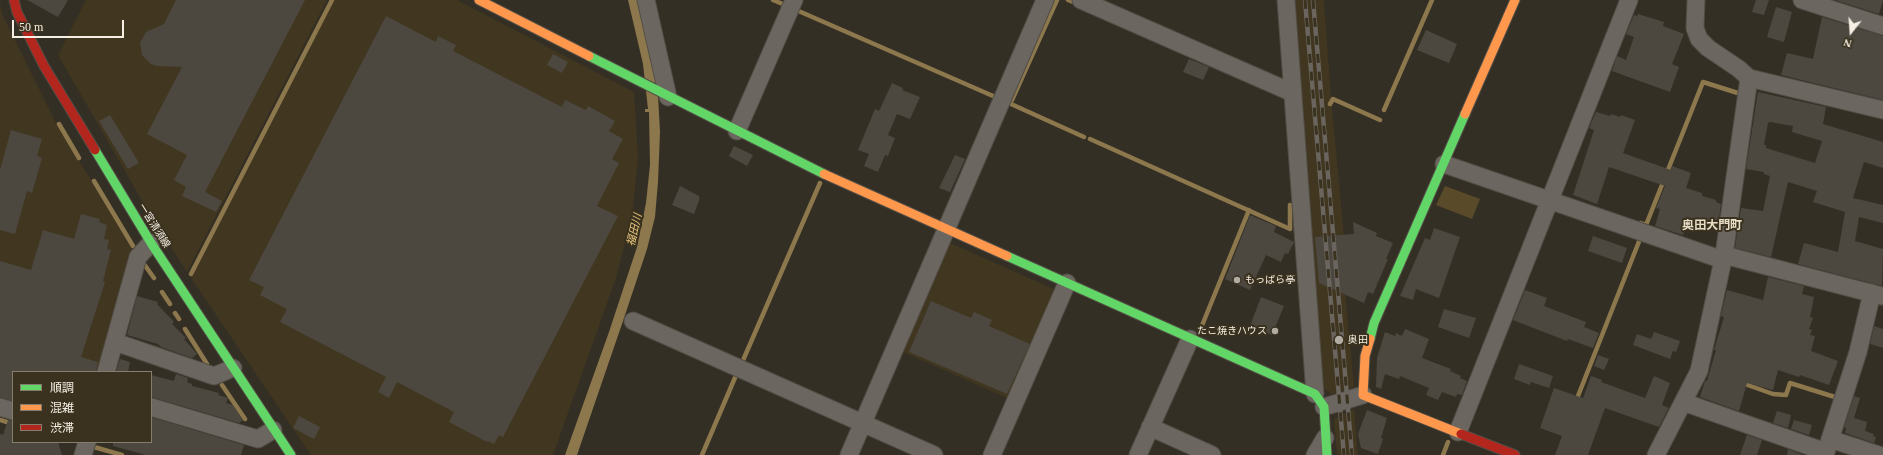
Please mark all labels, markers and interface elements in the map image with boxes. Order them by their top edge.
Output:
scale bar [14,12,126,38]
north arrow [1831,12,1871,52]
text: 50 m [19,20,43,34]
text: N [1842,37,1853,50]
street label: 一宮清須線 [136,202,172,250]
water label: 福田川 [625,212,645,248]
district label: 奥田大門町 [1682,219,1742,233]
place label: もっぱら亭 [1245,274,1295,286]
marker: もっぱら亭 [1232,275,1242,285]
place label: たこ焼きハウス [1197,325,1267,337]
marker: たこ焼きハウス [1270,326,1280,336]
marker: 奥田 [1333,334,1345,346]
place label: 奥田 [1348,334,1368,346]
legend [12,371,152,443]
text: 順調 [50,381,74,395]
text: 混雑 [50,401,74,415]
text: 渋滞 [50,421,74,435]

